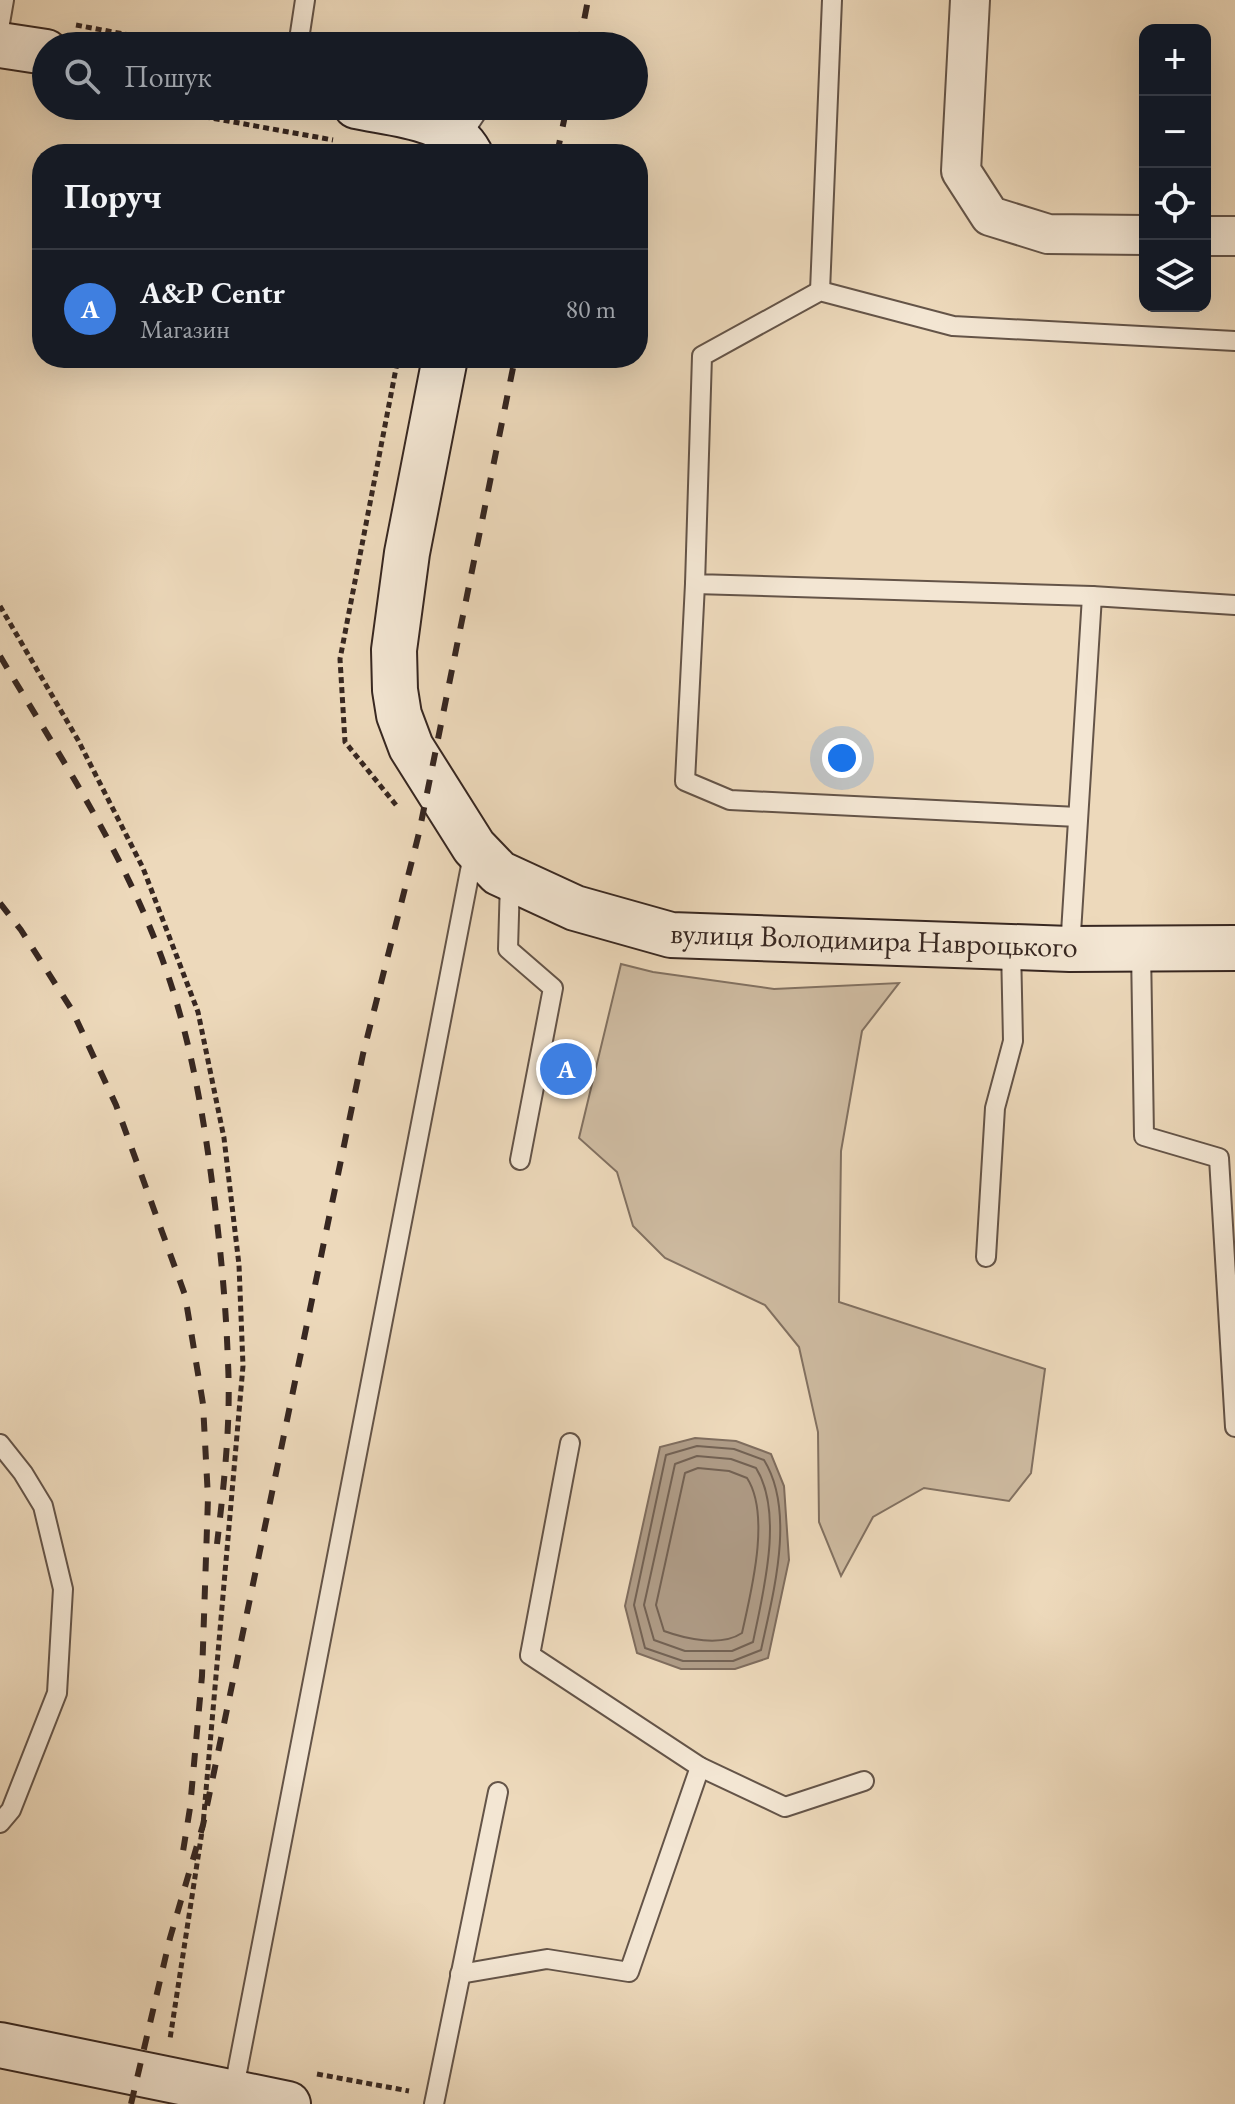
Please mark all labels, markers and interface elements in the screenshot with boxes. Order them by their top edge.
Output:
map controls [1139,24,1211,312]
button: + [1139,24,1211,96]
search box [32,32,648,120]
icon: search [60,54,104,98]
text: Пошук [124,57,212,96]
button: − [1139,96,1211,168]
button: locate [1139,168,1211,240]
text: Поруч [64,174,162,218]
button: layers [1139,240,1211,312]
text: A&P Centr [140,273,285,312]
text: A [81,292,99,326]
text: 80 m [566,292,616,326]
text: Магазин [140,312,230,346]
your location [822,738,862,778]
street label: вулиця Володимира Навроцького [670,913,1078,966]
pin: A [540,1039,592,1099]

